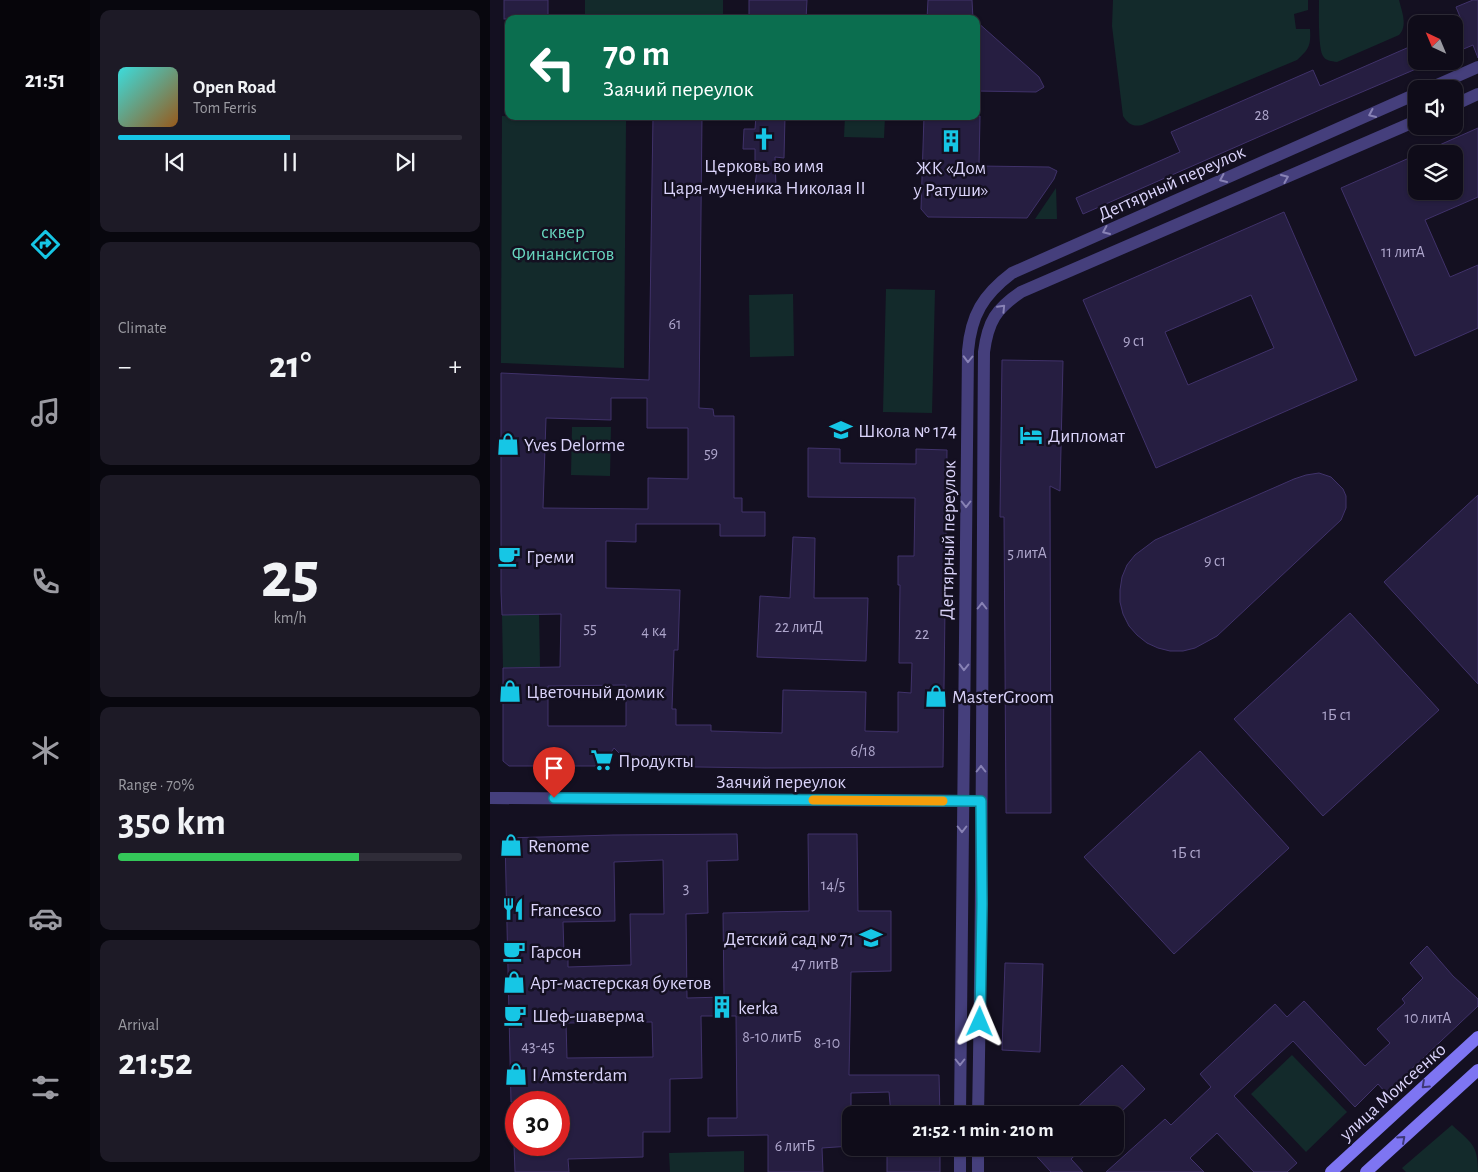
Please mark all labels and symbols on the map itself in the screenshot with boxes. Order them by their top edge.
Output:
north arrow [1408,15,1462,70]
house number: 28 [1255,107,1269,123]
one-way arrow [1368,107,1377,118]
church icon: Церковь во имя Царя-мученика Николая II [751,126,777,152]
building icon: ЖК «Дом у Ратуши» [938,128,964,154]
street label: Дегтярный переулок [1095,142,1248,224]
place label: Церковь во имя Царя-мученика Николая II [663,157,866,198]
place label: ЖК «Дом у Ратуши» [912,159,989,200]
one-way arrow [1219,173,1228,184]
one-way arrow [1280,174,1289,185]
park label: сквер Финансистов [512,223,614,264]
one-way arrow [1102,225,1111,236]
house number: 11 литА [1381,244,1426,260]
one-way arrow [996,305,1005,314]
house number: 61 [668,316,682,332]
house number: 9 с1 [1123,333,1145,349]
one-way arrow [962,355,973,363]
school or university icon: Школа № 174 [828,417,854,443]
place label: Школа № 174 [858,422,957,441]
hotel icon: Дипломат [1018,422,1044,448]
place label: Дипломат [1048,427,1125,446]
shop icon: Yves Delorme [495,431,521,457]
place label: Yves Delorme [524,436,625,455]
house number: 59 [704,445,718,461]
street label: Дегтярный переулок [938,460,959,620]
one-way arrow [961,500,971,508]
cafe icon: Греми [496,543,522,569]
house number: 5 литА [1007,545,1047,561]
place label: Греми [526,548,575,567]
house number: 9 с1 [1204,553,1226,569]
one-way arrow [977,602,987,610]
house number: 22 литД [775,619,823,635]
house number: 55 [583,620,597,636]
house number: 4 к4 [641,623,667,639]
house number: 22 [915,626,929,642]
one-way arrow [959,663,969,671]
shop icon: Цветочный домик [497,678,523,704]
place label: Цветочный домик [526,683,665,702]
shop icon: MasterGroom [923,683,949,709]
place label: MasterGroom [952,688,1054,707]
house number: 1Б с1 [1322,707,1352,723]
house number: 6/18 [850,743,876,759]
pin [533,747,575,798]
supermarket icon: Продукты [589,747,615,773]
place label: Продукты [618,752,694,771]
one-way arrow [976,765,986,772]
street label: Заячий переулок [716,773,846,792]
one-way arrow [957,826,967,833]
shop icon: Renome [498,832,524,858]
place label: Renome [528,837,590,856]
house number: 1Б с1 [1172,845,1202,861]
house number: 14/5 [821,877,845,893]
house number: 3 [683,880,689,896]
restaurant icon: Francesco [500,896,526,922]
place label: Francesco [530,901,602,920]
school or university icon: Детский сад № 71 [858,925,884,951]
place label: Детский сад № 71 [724,930,854,949]
cafe icon: Гарсон [501,938,527,964]
place label: Гарсон [530,943,582,962]
house number: 47 литВ [791,956,839,972]
shop icon: Арт-мастерская букетов [501,969,527,995]
place label: Арт-мастерская букетов [530,974,711,993]
building icon: kerka [709,994,735,1020]
position arrow [953,995,1005,1047]
place label: kerka [738,999,779,1018]
cafe icon: Шеф-шаверма [502,1002,528,1028]
place label: Шеф-шаверма [532,1007,645,1026]
house number: 10 литА [1405,1010,1452,1026]
house number: 8-10 литБ [742,1029,802,1045]
house number: 8-10 [814,1035,840,1051]
house number: 43-45 [521,1038,555,1054]
street label: улица Моисеенко [1336,1040,1450,1145]
one-way arrow [955,1058,965,1066]
shop icon: I Amsterdam [503,1061,529,1087]
place label: I Amsterdam [532,1066,628,1085]
one-way arrow [1422,1079,1431,1088]
speed limit sign: 30 [505,1091,570,1156]
one-way arrow [1396,1136,1405,1145]
house number: 6 литБ [775,1138,815,1154]

